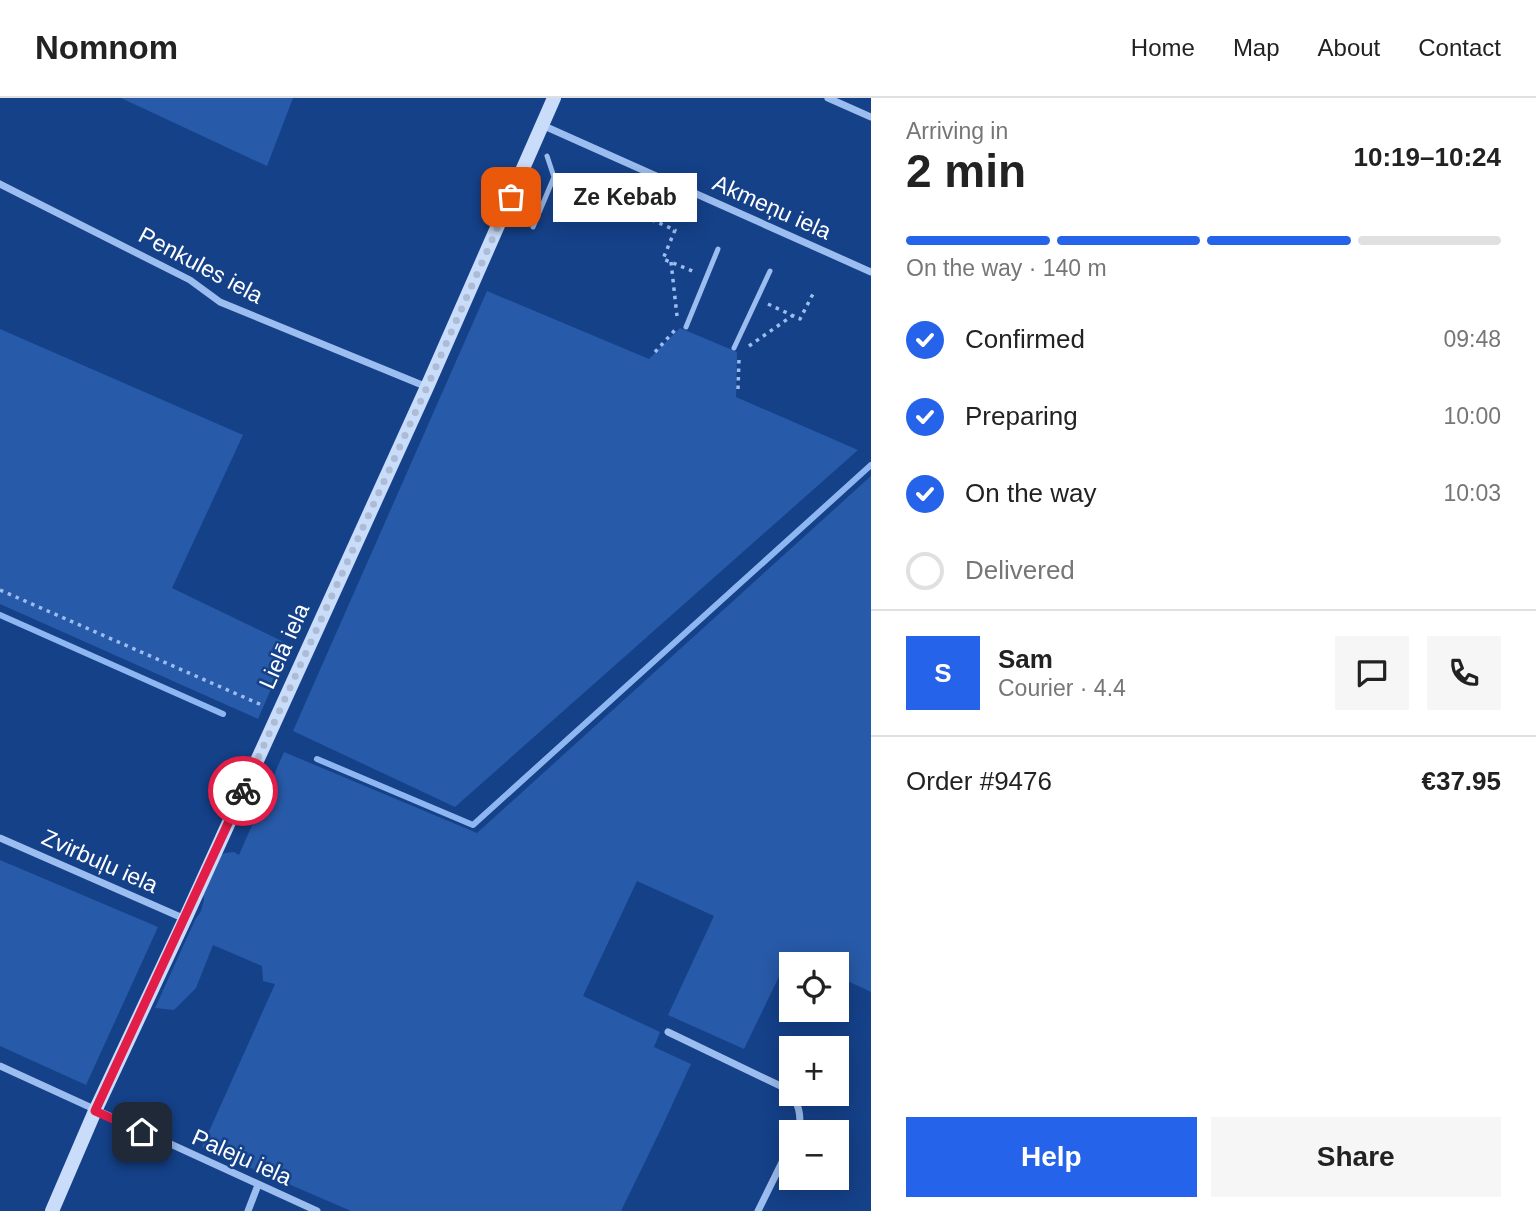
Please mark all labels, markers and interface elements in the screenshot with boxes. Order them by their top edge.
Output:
text: Nomnom [35,29,178,66]
text: Home [1131,34,1195,61]
text: Map [1233,34,1280,61]
text: About [1318,34,1380,61]
text: Contact [1418,34,1501,61]
text: Arriving in [906,118,1008,144]
text: 10:19–10:24 [1354,142,1501,172]
text: 2 min [906,145,1026,197]
pin [481,167,541,227]
street label: Akmeņu iela [709,169,835,245]
callout: Ze Kebab [553,172,696,222]
icon: bag [492,178,530,216]
text: Ze Kebab [573,184,677,210]
street label: Penkules iela [134,221,268,309]
text: On the way · 140 m [906,255,1107,281]
icon: check [906,321,944,359]
text: Confirmed [965,324,1085,354]
text: 09:48 [1443,326,1501,352]
icon: check [906,398,944,436]
text: Preparing [965,401,1078,431]
text: 10:00 [1443,403,1501,429]
icon: check [906,475,944,513]
text: On the way [965,478,1097,508]
text: 10:03 [1443,480,1501,506]
text: Delivered [965,555,1075,585]
street label: Lielā iela [254,599,314,693]
button: chat [1335,636,1409,710]
button: phone [1427,636,1501,710]
text: Sam [998,644,1053,674]
text: S [934,658,952,688]
text: Courier · 4.4 [998,675,1126,701]
courier [208,756,278,826]
text: Order #9476 [906,766,1052,796]
text: €37.95 [1421,766,1501,796]
icon: bike [224,772,262,810]
street label: Zvirbuļu iela [38,824,162,898]
map controls [779,952,849,1190]
button: locate [779,952,849,1022]
button: + [779,1036,849,1106]
pin [112,1102,172,1162]
icon: home [123,1113,161,1151]
button: Help [906,1117,1197,1197]
button: Share [1211,1117,1501,1197]
button: − [779,1120,849,1190]
street label: Paleju iela [188,1124,296,1191]

